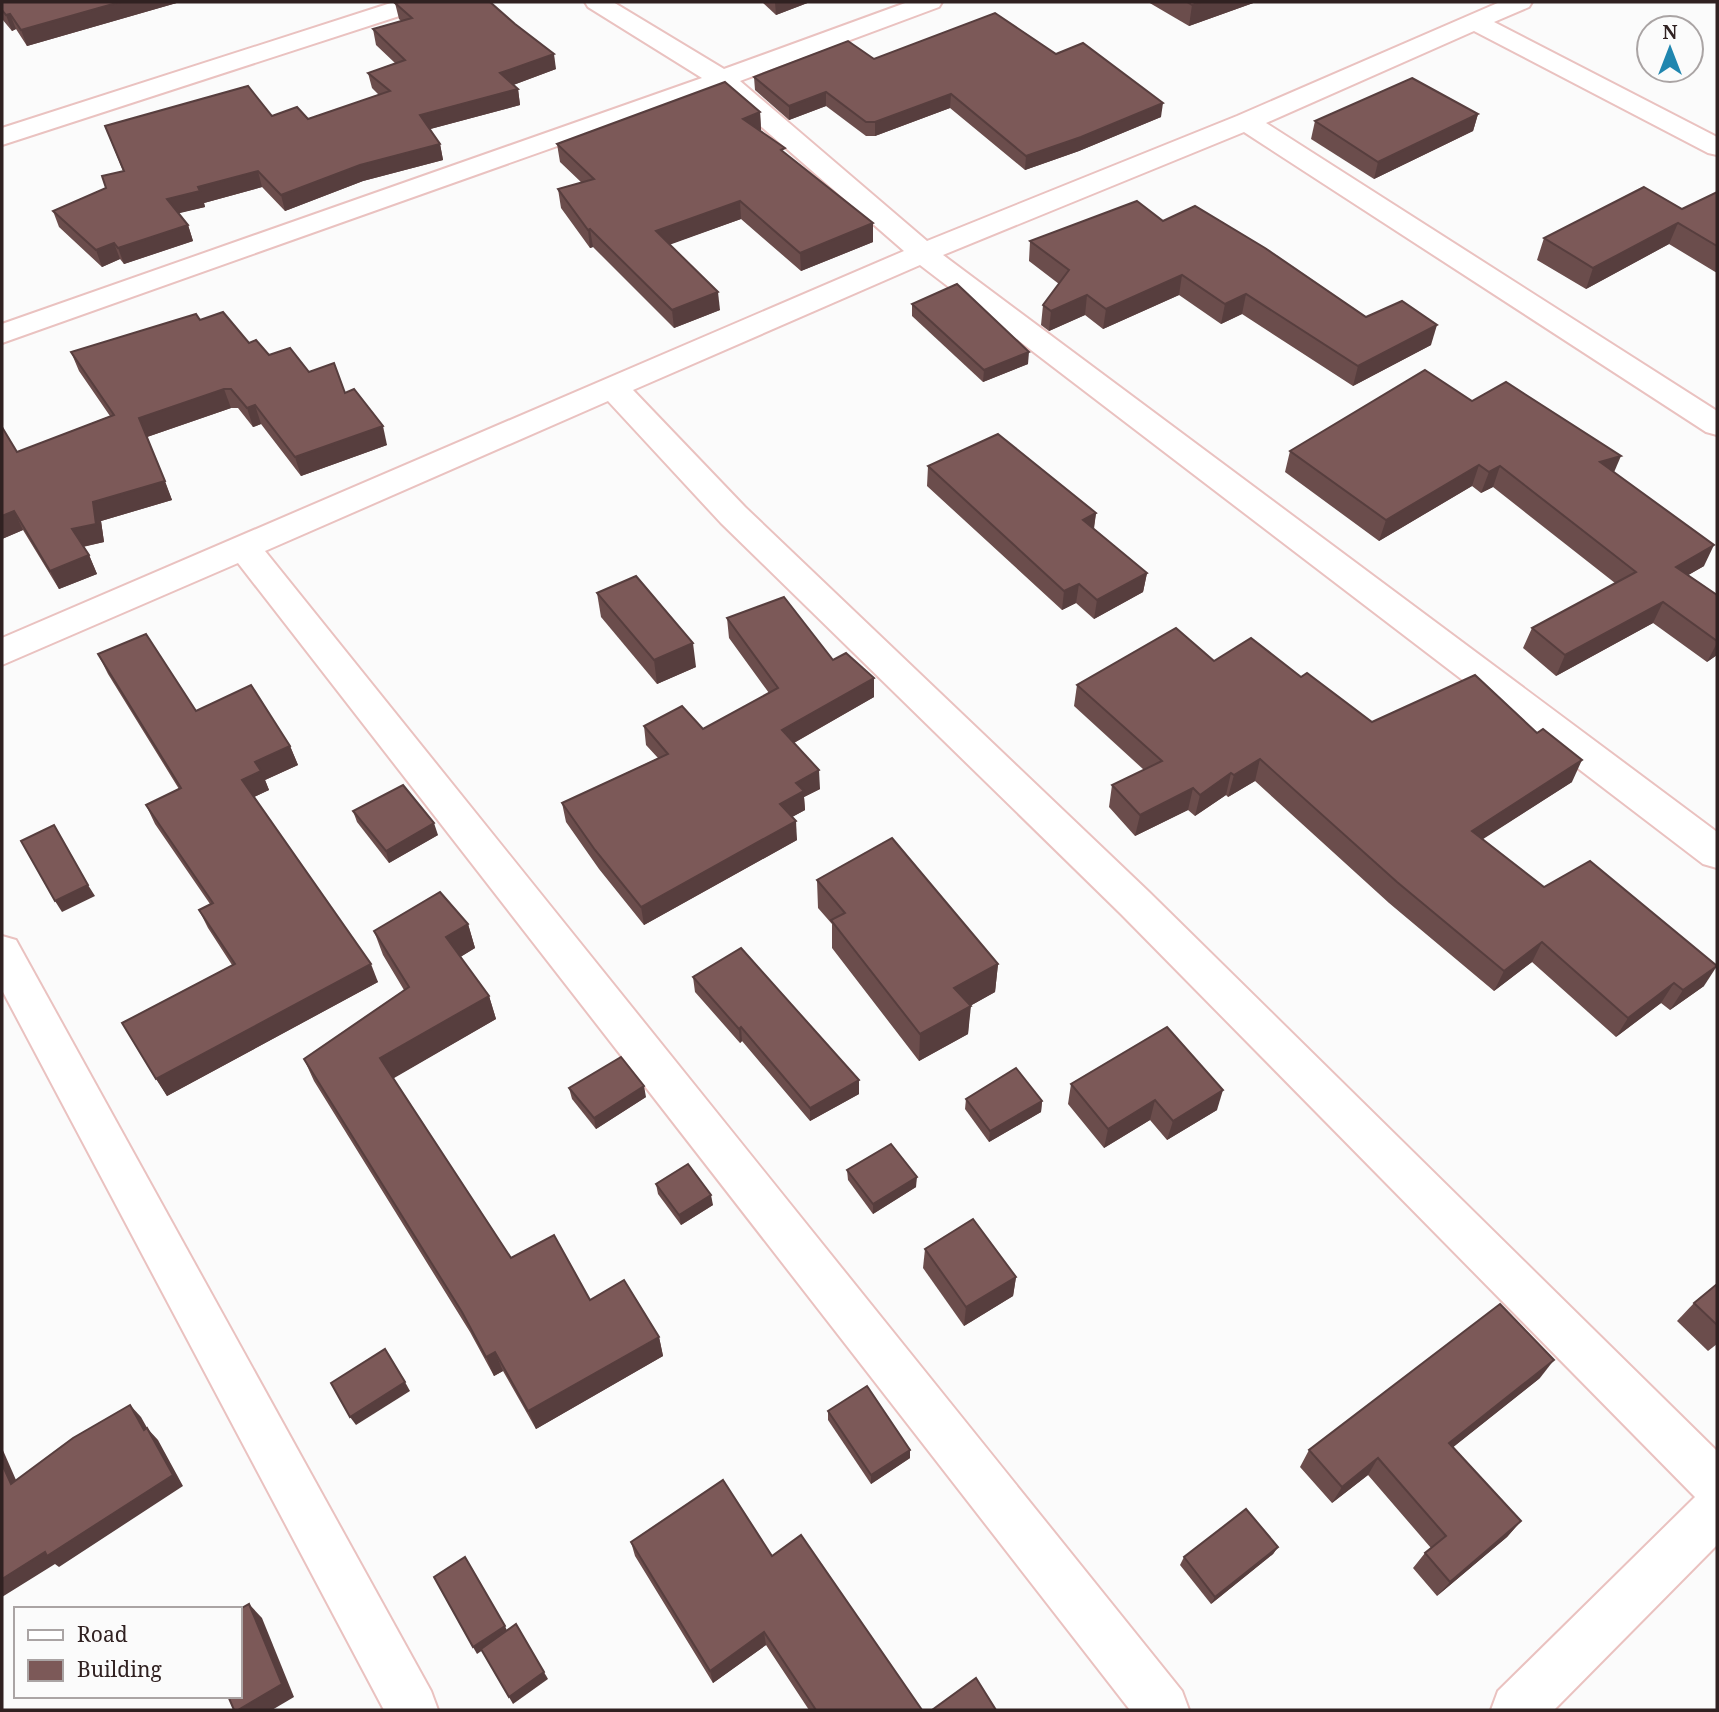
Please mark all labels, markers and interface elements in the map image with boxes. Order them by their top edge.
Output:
north arrow [1635,14,1705,84]
text: N [1663,19,1678,45]
legend [14,1607,242,1698]
text: Road [77,1620,128,1648]
text: Building [77,1655,162,1683]

